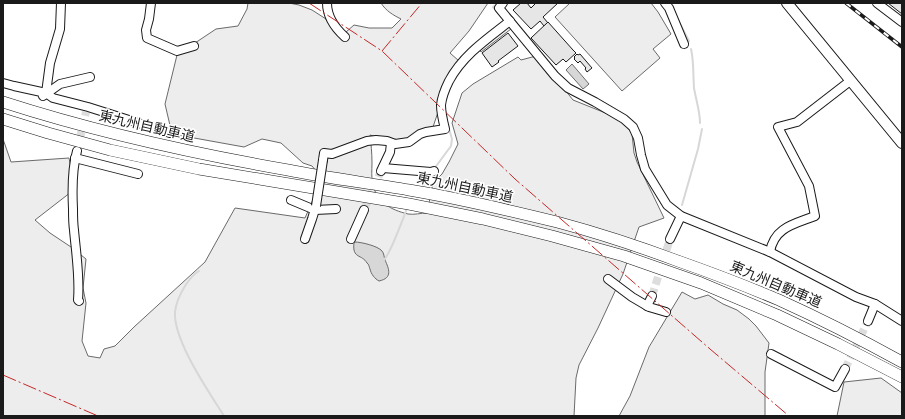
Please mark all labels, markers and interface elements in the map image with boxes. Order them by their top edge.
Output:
street label: 東九州自動車道 [97,107,197,146]
street label: 東九州自動車道 [415,169,515,206]
street label: 東九州自動車道 [727,257,824,311]

